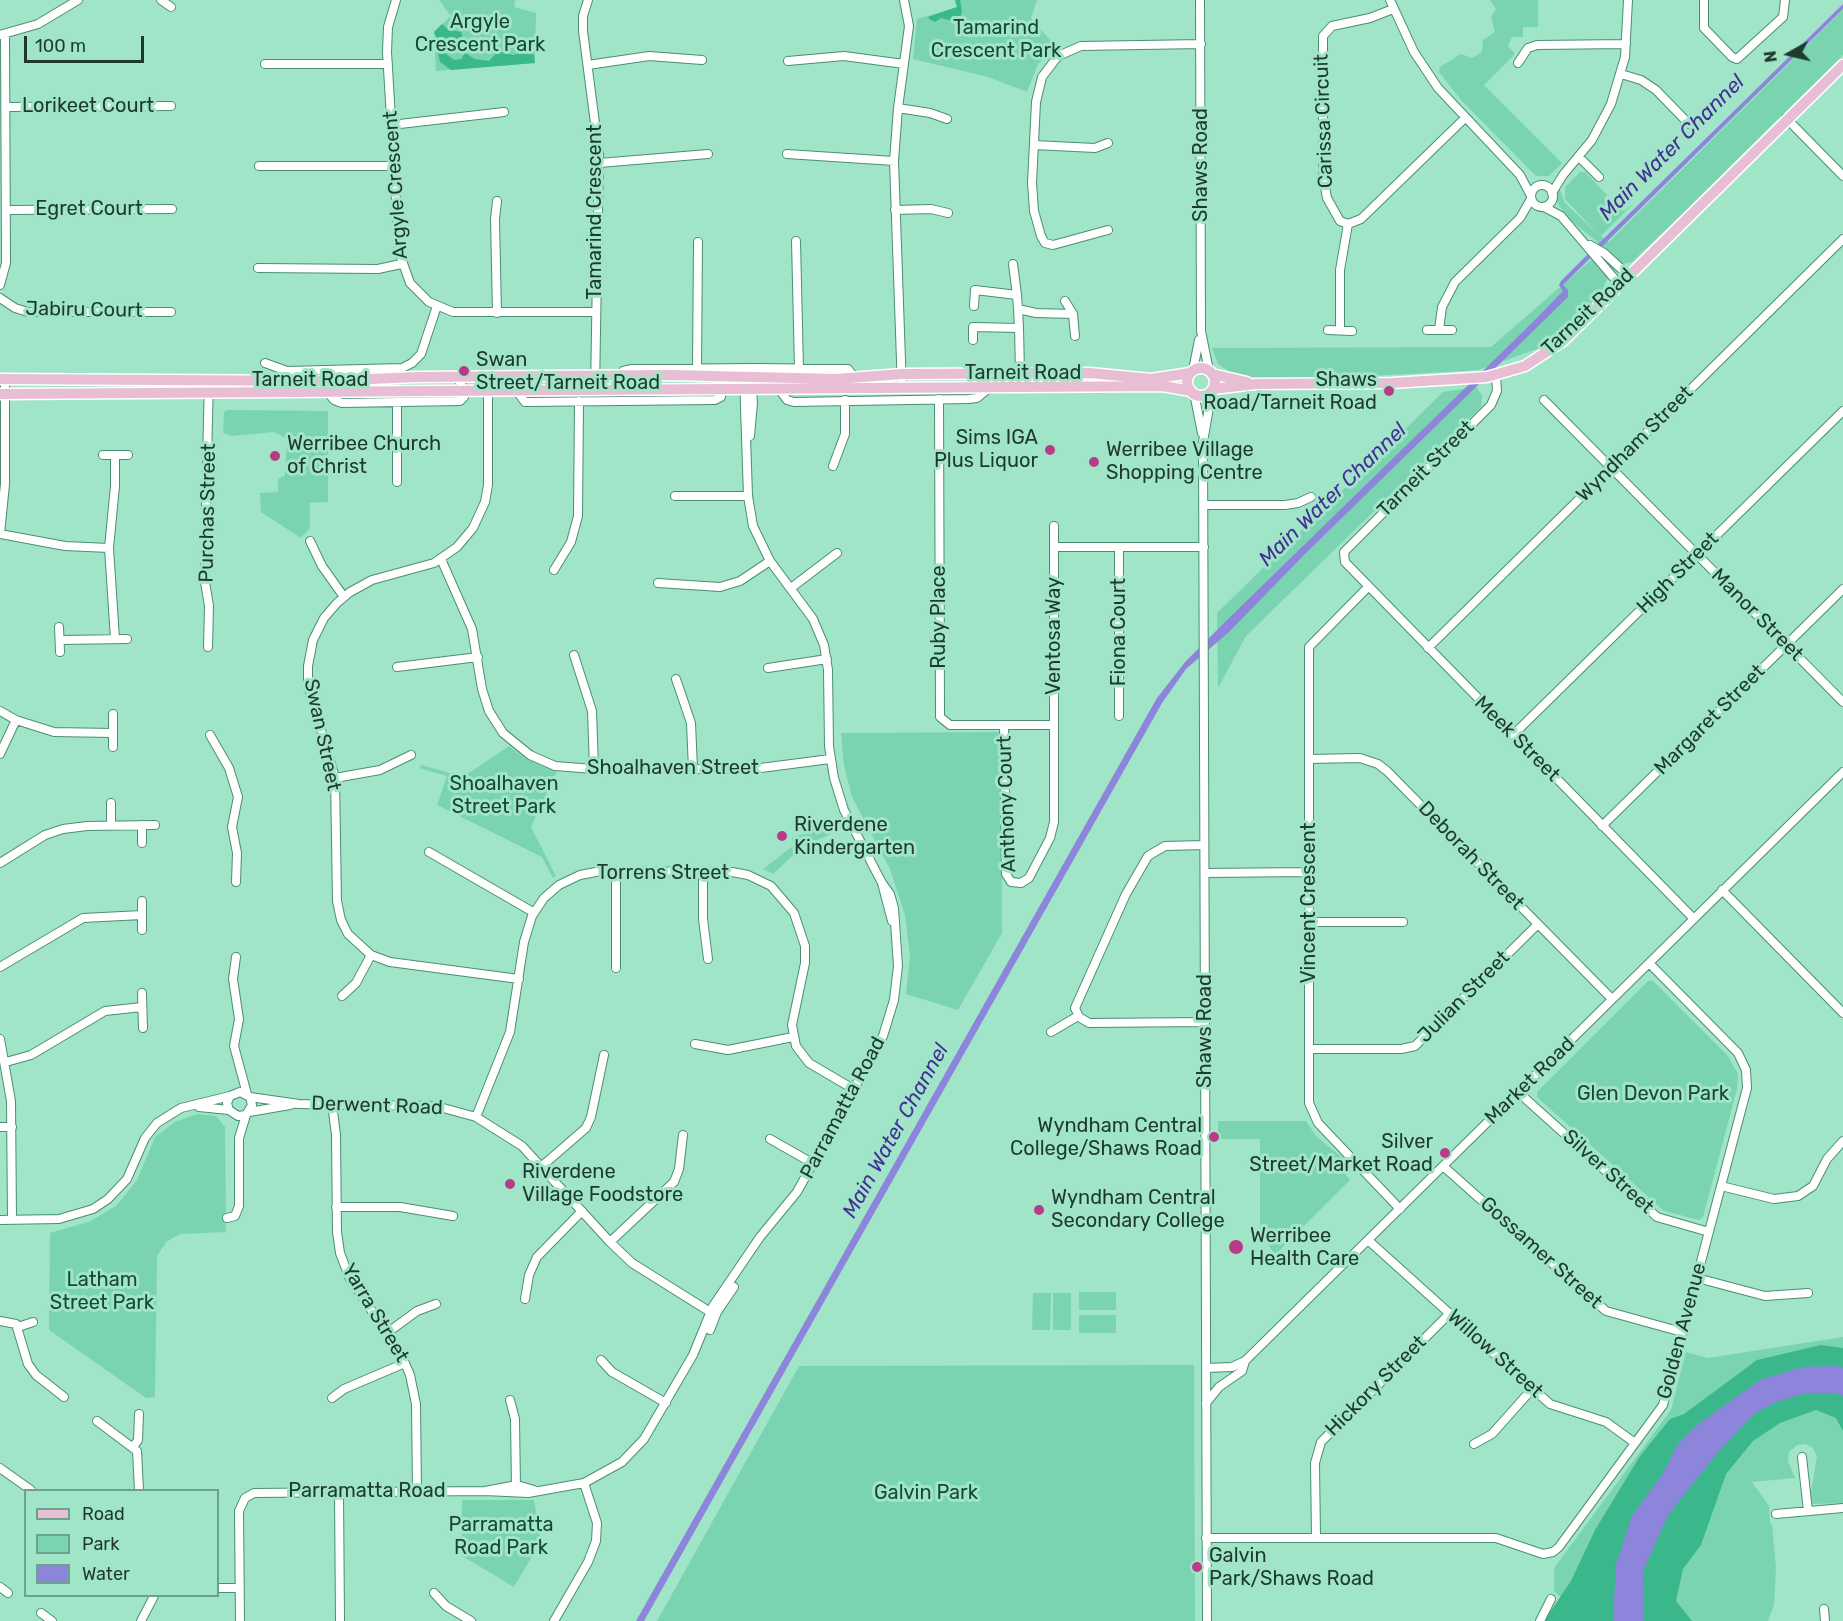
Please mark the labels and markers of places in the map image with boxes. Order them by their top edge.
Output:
place label: Swan Street/Tarneit Road [476,348,660,395]
marker: Swan Street/Tarneit Road [457,364,471,378]
place label: Shaws Road/Tarneit Road [1203,368,1377,415]
marker: Shaws Road/Tarneit Road [1382,384,1396,398]
place label: Sims IGA Plus Liquor [934,426,1038,473]
place label: Werribee Church of Christ [287,432,441,479]
place label: Werribee Village Shopping Centre [1106,438,1263,485]
marker: Sims IGA Plus Liquor [1043,443,1057,457]
marker: Werribee Church of Christ [268,449,282,463]
marker: Werribee Village Shopping Centre [1087,455,1101,469]
place label: Riverdene Kindergarten [794,813,915,860]
marker: Riverdene Kindergarten [775,829,789,843]
place label: Wyndham Central College/Shaws Road [1010,1114,1202,1161]
marker: Wyndham Central College/Shaws Road [1207,1130,1221,1144]
place label: Silver Street/Market Road [1249,1130,1433,1177]
marker: Silver Street/Market Road [1438,1146,1452,1160]
place label: Riverdene Village Foodstore [522,1160,683,1207]
marker: Riverdene Village Foodstore [503,1177,517,1191]
place label: Wyndham Central Secondary College [1051,1186,1225,1233]
marker: Wyndham Central Secondary College [1032,1203,1046,1217]
place label: Werribee Health Care [1250,1224,1359,1271]
marker: Werribee Health Care [1227,1238,1245,1256]
place label: Galvin Park/Shaws Road [1209,1544,1374,1591]
marker: Galvin Park/Shaws Road [1190,1560,1204,1574]

